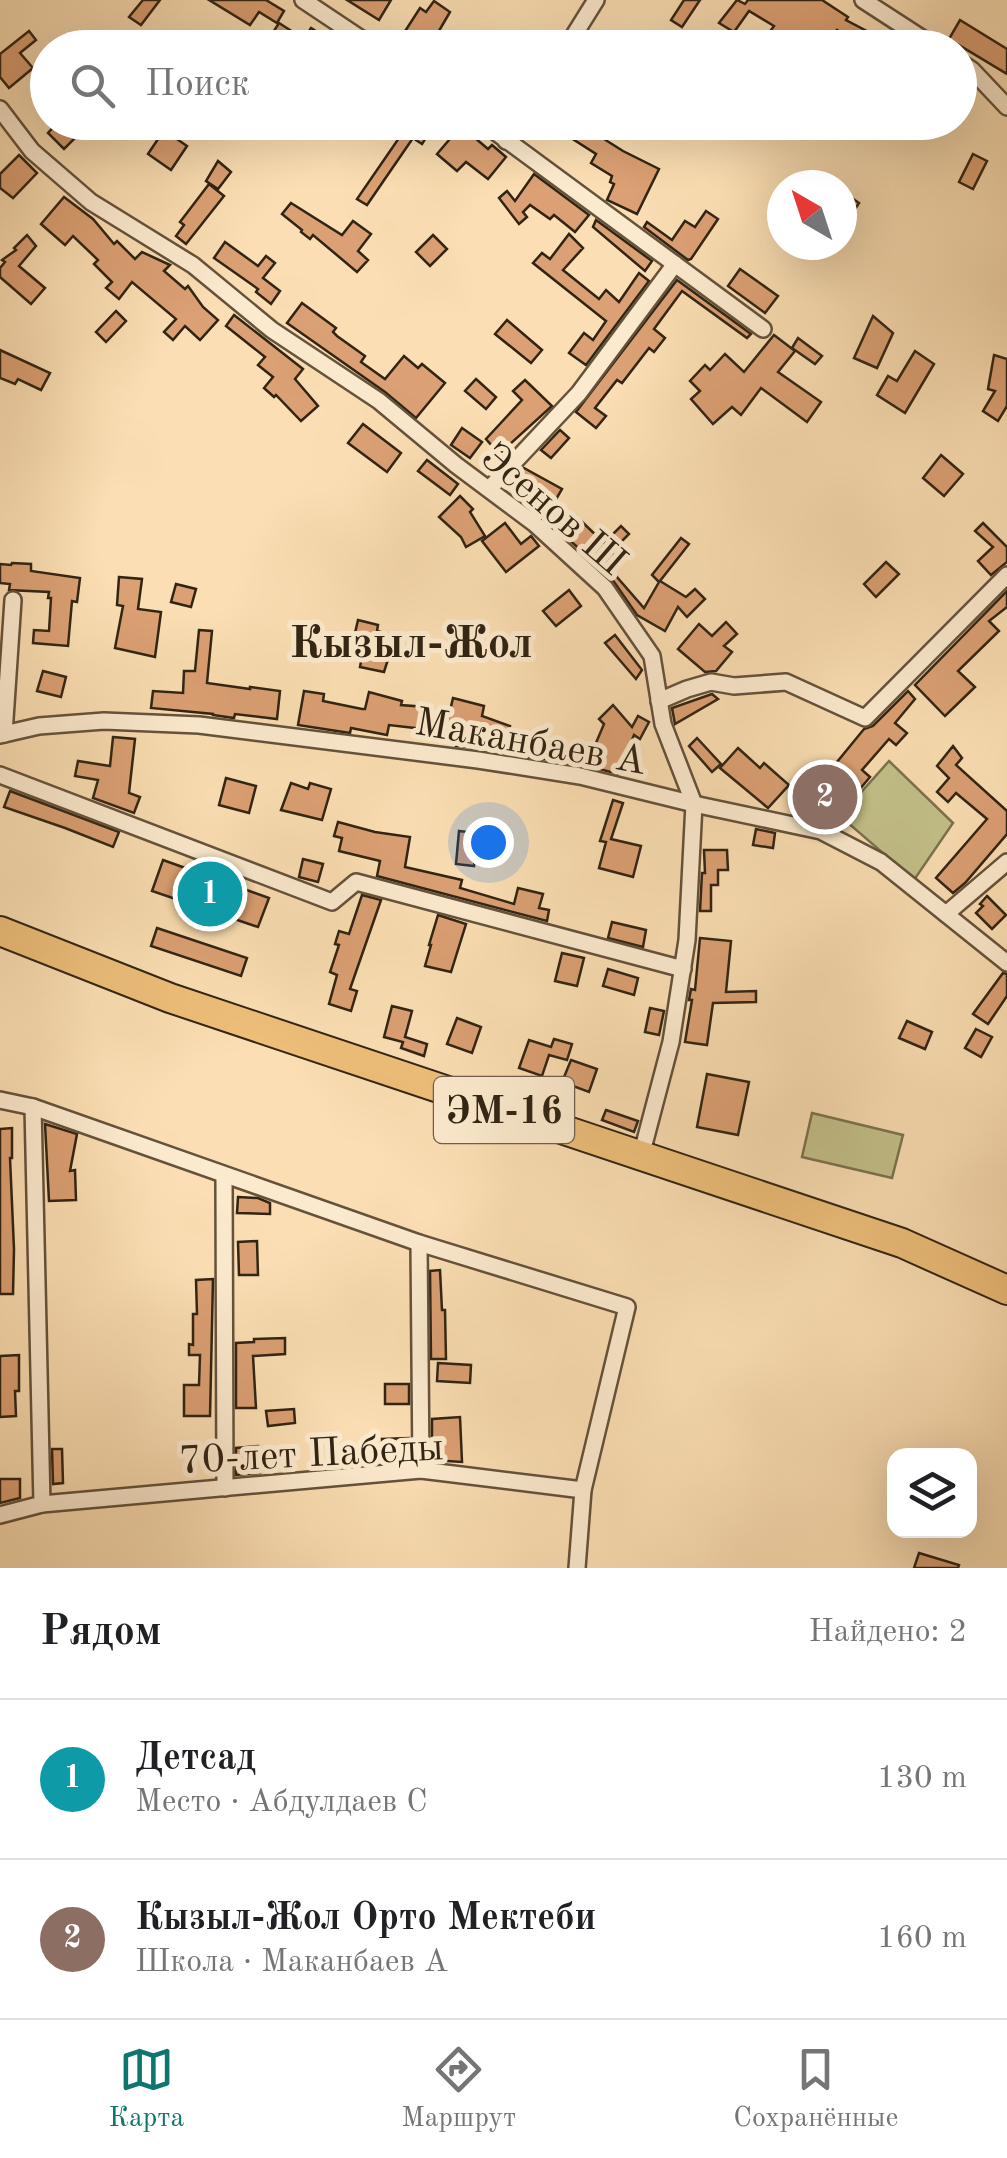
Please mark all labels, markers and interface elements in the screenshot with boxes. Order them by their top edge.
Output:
search box [30,30,977,140]
icon: search [65,58,120,113]
text: Поиск [145,66,250,104]
north arrow [767,170,857,260]
street label: Эсенов Ш [472,438,633,584]
district label: Кызыл-Жол [289,623,533,668]
street label: Маканбаев А [412,704,649,784]
pin: 2 [792,760,858,834]
your location [463,817,514,868]
pin: 1 [178,856,242,932]
road number: ЭМ-16 [434,1077,574,1143]
street label: 70-лет Пабеды [178,1429,445,1483]
map controls [887,1448,977,1538]
button: layers [887,1448,977,1538]
text: Рядом [40,1612,162,1654]
text: Найдено: 2 [808,1617,967,1649]
text: Детсад [135,1740,256,1778]
text: 1 [63,1763,82,1795]
text: 130 m [877,1763,967,1795]
text: Место · Абдулдаев С [135,1787,428,1819]
text: Кызыл-Жол Орто Мектеби [135,1900,596,1938]
text: 2 [63,1923,82,1955]
text: 160 m [877,1923,967,1955]
text: Школа · Маканбаев А [135,1947,448,1979]
tab: Карта [109,2042,184,2137]
tab: Маршрут [401,2042,516,2137]
tab: Сохранённые [733,2042,898,2137]

